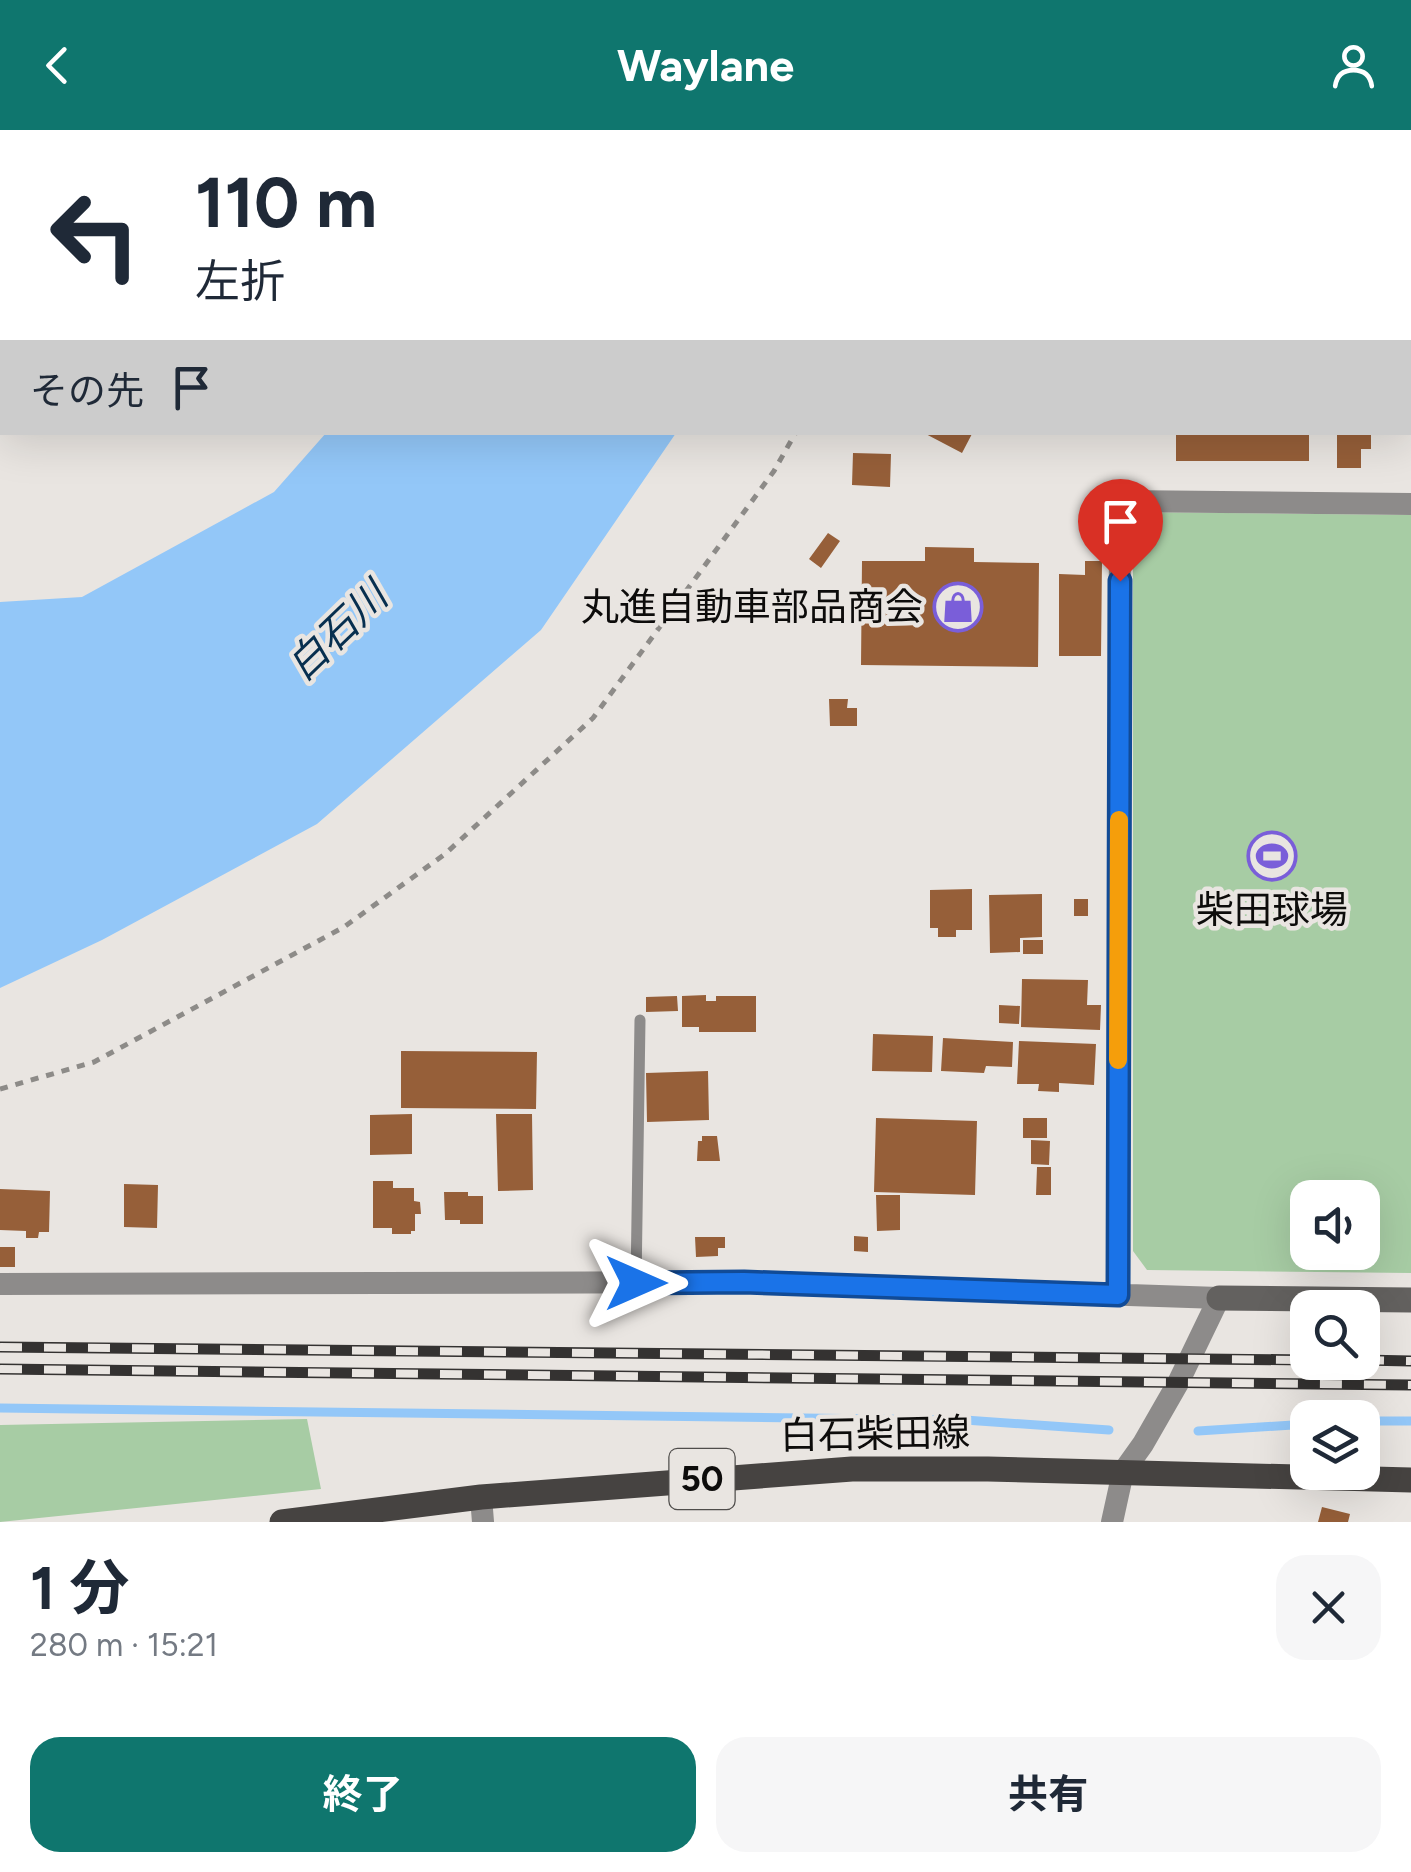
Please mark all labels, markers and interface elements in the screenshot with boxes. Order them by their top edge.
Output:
icon: back [30,38,85,93]
text: Waylane [617,38,794,92]
icon: person [1326,38,1381,93]
text: 110 m [195,160,377,245]
icon: left [30,170,160,300]
text: 左折 [195,254,285,308]
icon: arrive [164,360,219,415]
text: その先 [30,368,144,414]
pin [1078,479,1163,582]
icon: arrive [1093,494,1148,549]
water label: 白石川 [277,569,400,690]
shop icon: 丸進自動車部品商会 [932,581,984,633]
place label: 丸進自動車部品商会 [581,584,923,630]
sports icon: 柴田球場 [1246,830,1298,882]
place label: 柴田球場 [1196,887,1348,933]
map controls [1290,1180,1380,1490]
button: sound [1290,1180,1380,1270]
position arrow [584,1231,688,1335]
button: search [1290,1290,1380,1380]
button: layers [1290,1400,1380,1490]
street label: 白石柴田線 [780,1409,970,1459]
road number: 50 [670,1449,734,1509]
text: 1 分 [30,1552,130,1624]
button: close [1276,1555,1381,1660]
text: 280 m · 15:21 [30,1626,218,1664]
button: 終了 [30,1737,696,1852]
button: 共有 [716,1737,1381,1852]

